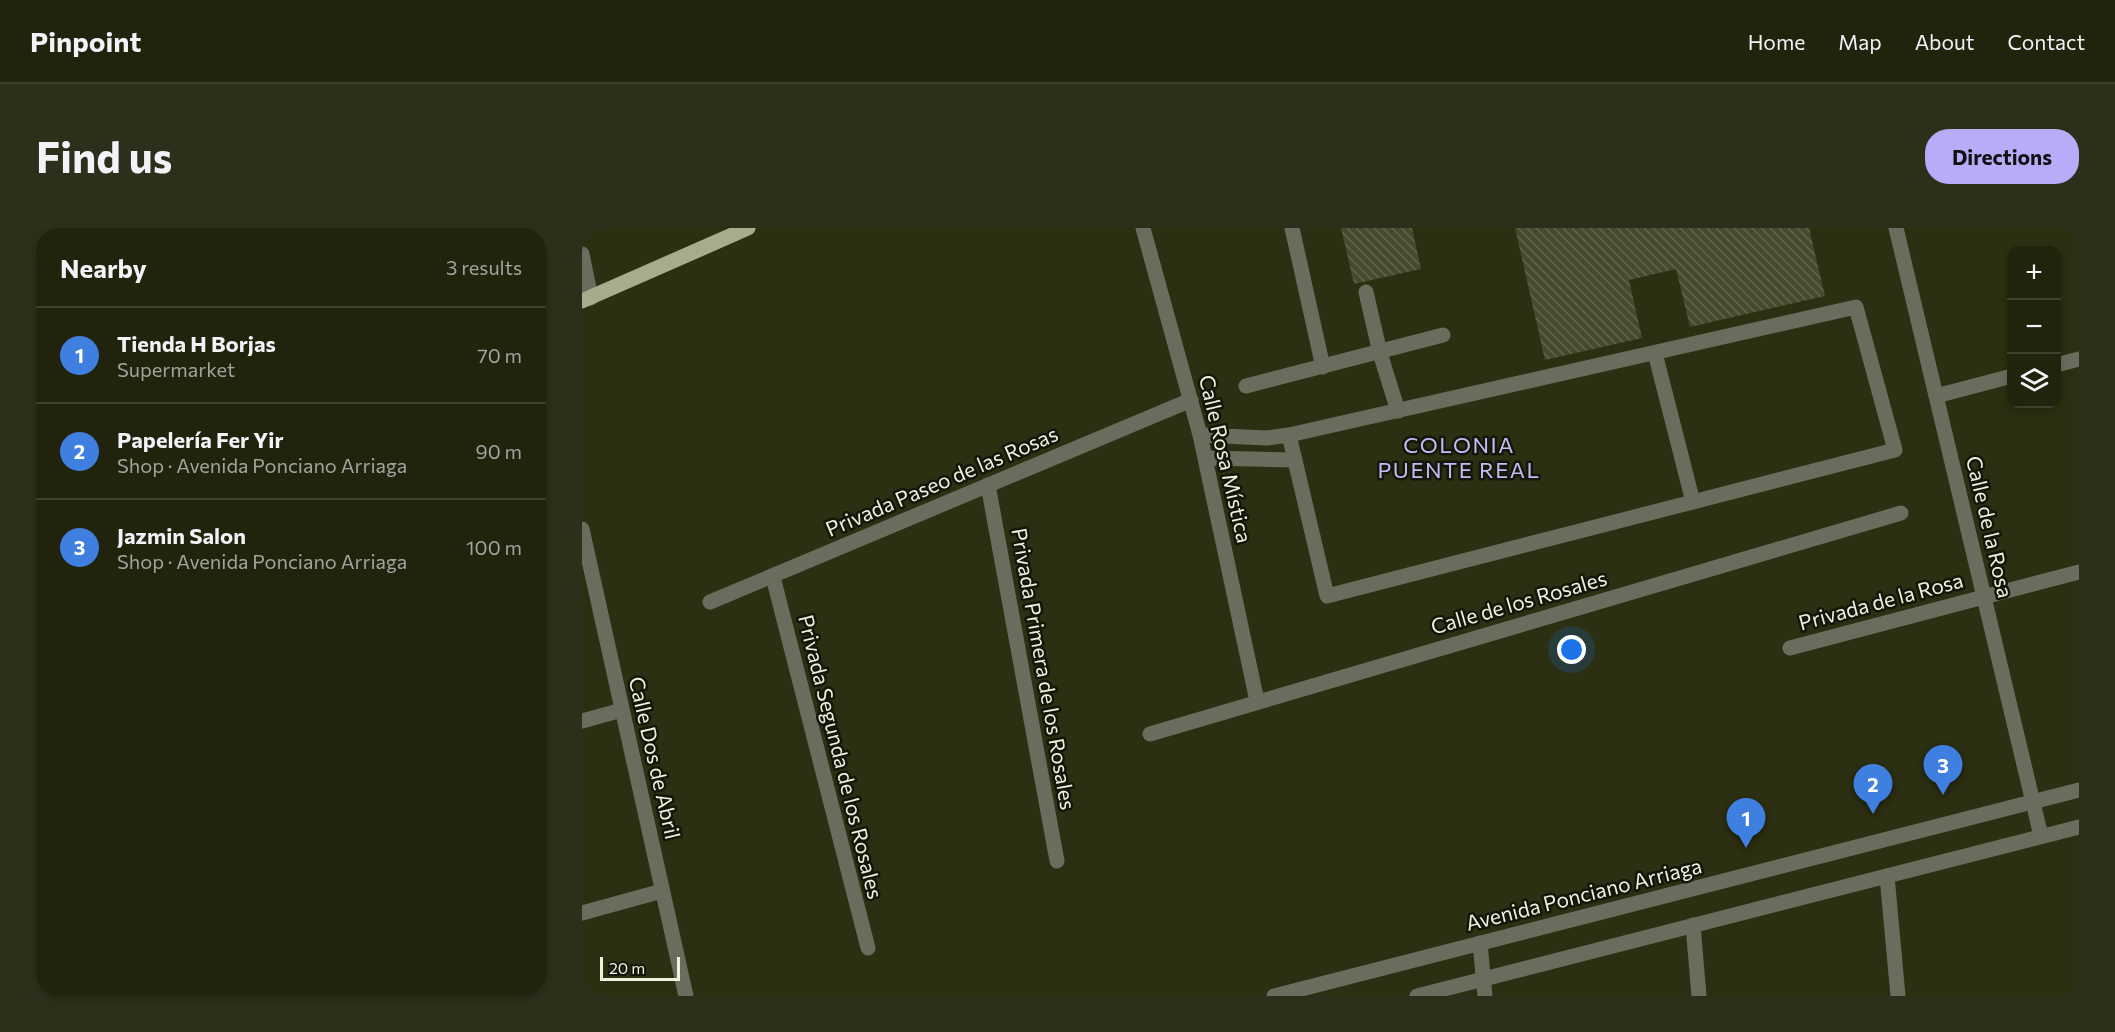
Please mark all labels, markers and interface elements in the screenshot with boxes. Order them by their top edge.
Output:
text: Pinpoint [30,24,141,58]
text: Home [1748,29,1805,54]
text: Map [1838,29,1882,54]
text: About [1915,29,1974,54]
text: Contact [2007,29,2085,54]
button: Directions [1925,129,2079,184]
text: Find us [36,130,172,182]
map controls [2007,246,2061,408]
button: + [2007,246,2061,300]
text: Nearby [60,252,147,283]
text: 3 results [446,255,522,279]
button: − [2007,300,2061,354]
text: Tienda H Borjas [117,330,276,357]
text: 1 [75,343,84,367]
text: 70 m [477,343,522,367]
button: layers [2007,354,2061,408]
text: Supermarket [117,357,235,381]
street label: Calle Rosa Mística [1195,372,1258,545]
street label: Privada Paseo de las Rosas [821,420,1061,541]
text: Papelería Fer Yir [117,426,284,453]
district label: COLONIA PUENTE REAL [1378,431,1540,483]
text: 2 [74,439,85,463]
text: 90 m [476,439,522,463]
text: Shop · Avenida Ponciano Arriaga [117,453,407,477]
street label: Calle de la Rosa [1962,453,2019,600]
text: Jazmin Salon [117,522,246,549]
street label: Privada Primera de los Rosales [1007,526,1082,812]
text: 3 [74,535,85,559]
text: 100 m [466,535,522,559]
text: Shop · Avenida Ponciano Arriaga [117,549,407,573]
street label: Calle de los Rosales [1428,564,1609,639]
street label: Privada de la Rosa [1796,567,1966,635]
street label: Privada Segunda de los Rosales [794,612,889,901]
your location [1557,635,1586,664]
street label: Calle Dos de Abril [625,674,686,841]
pin: 3 [1924,746,1962,795]
pin: 2 [1854,764,1892,814]
pin: 1 [1726,798,1766,848]
street label: Avenida Ponciano Arriaga [1463,852,1704,935]
scale bar [600,954,680,982]
text: 20 m [609,958,645,977]

